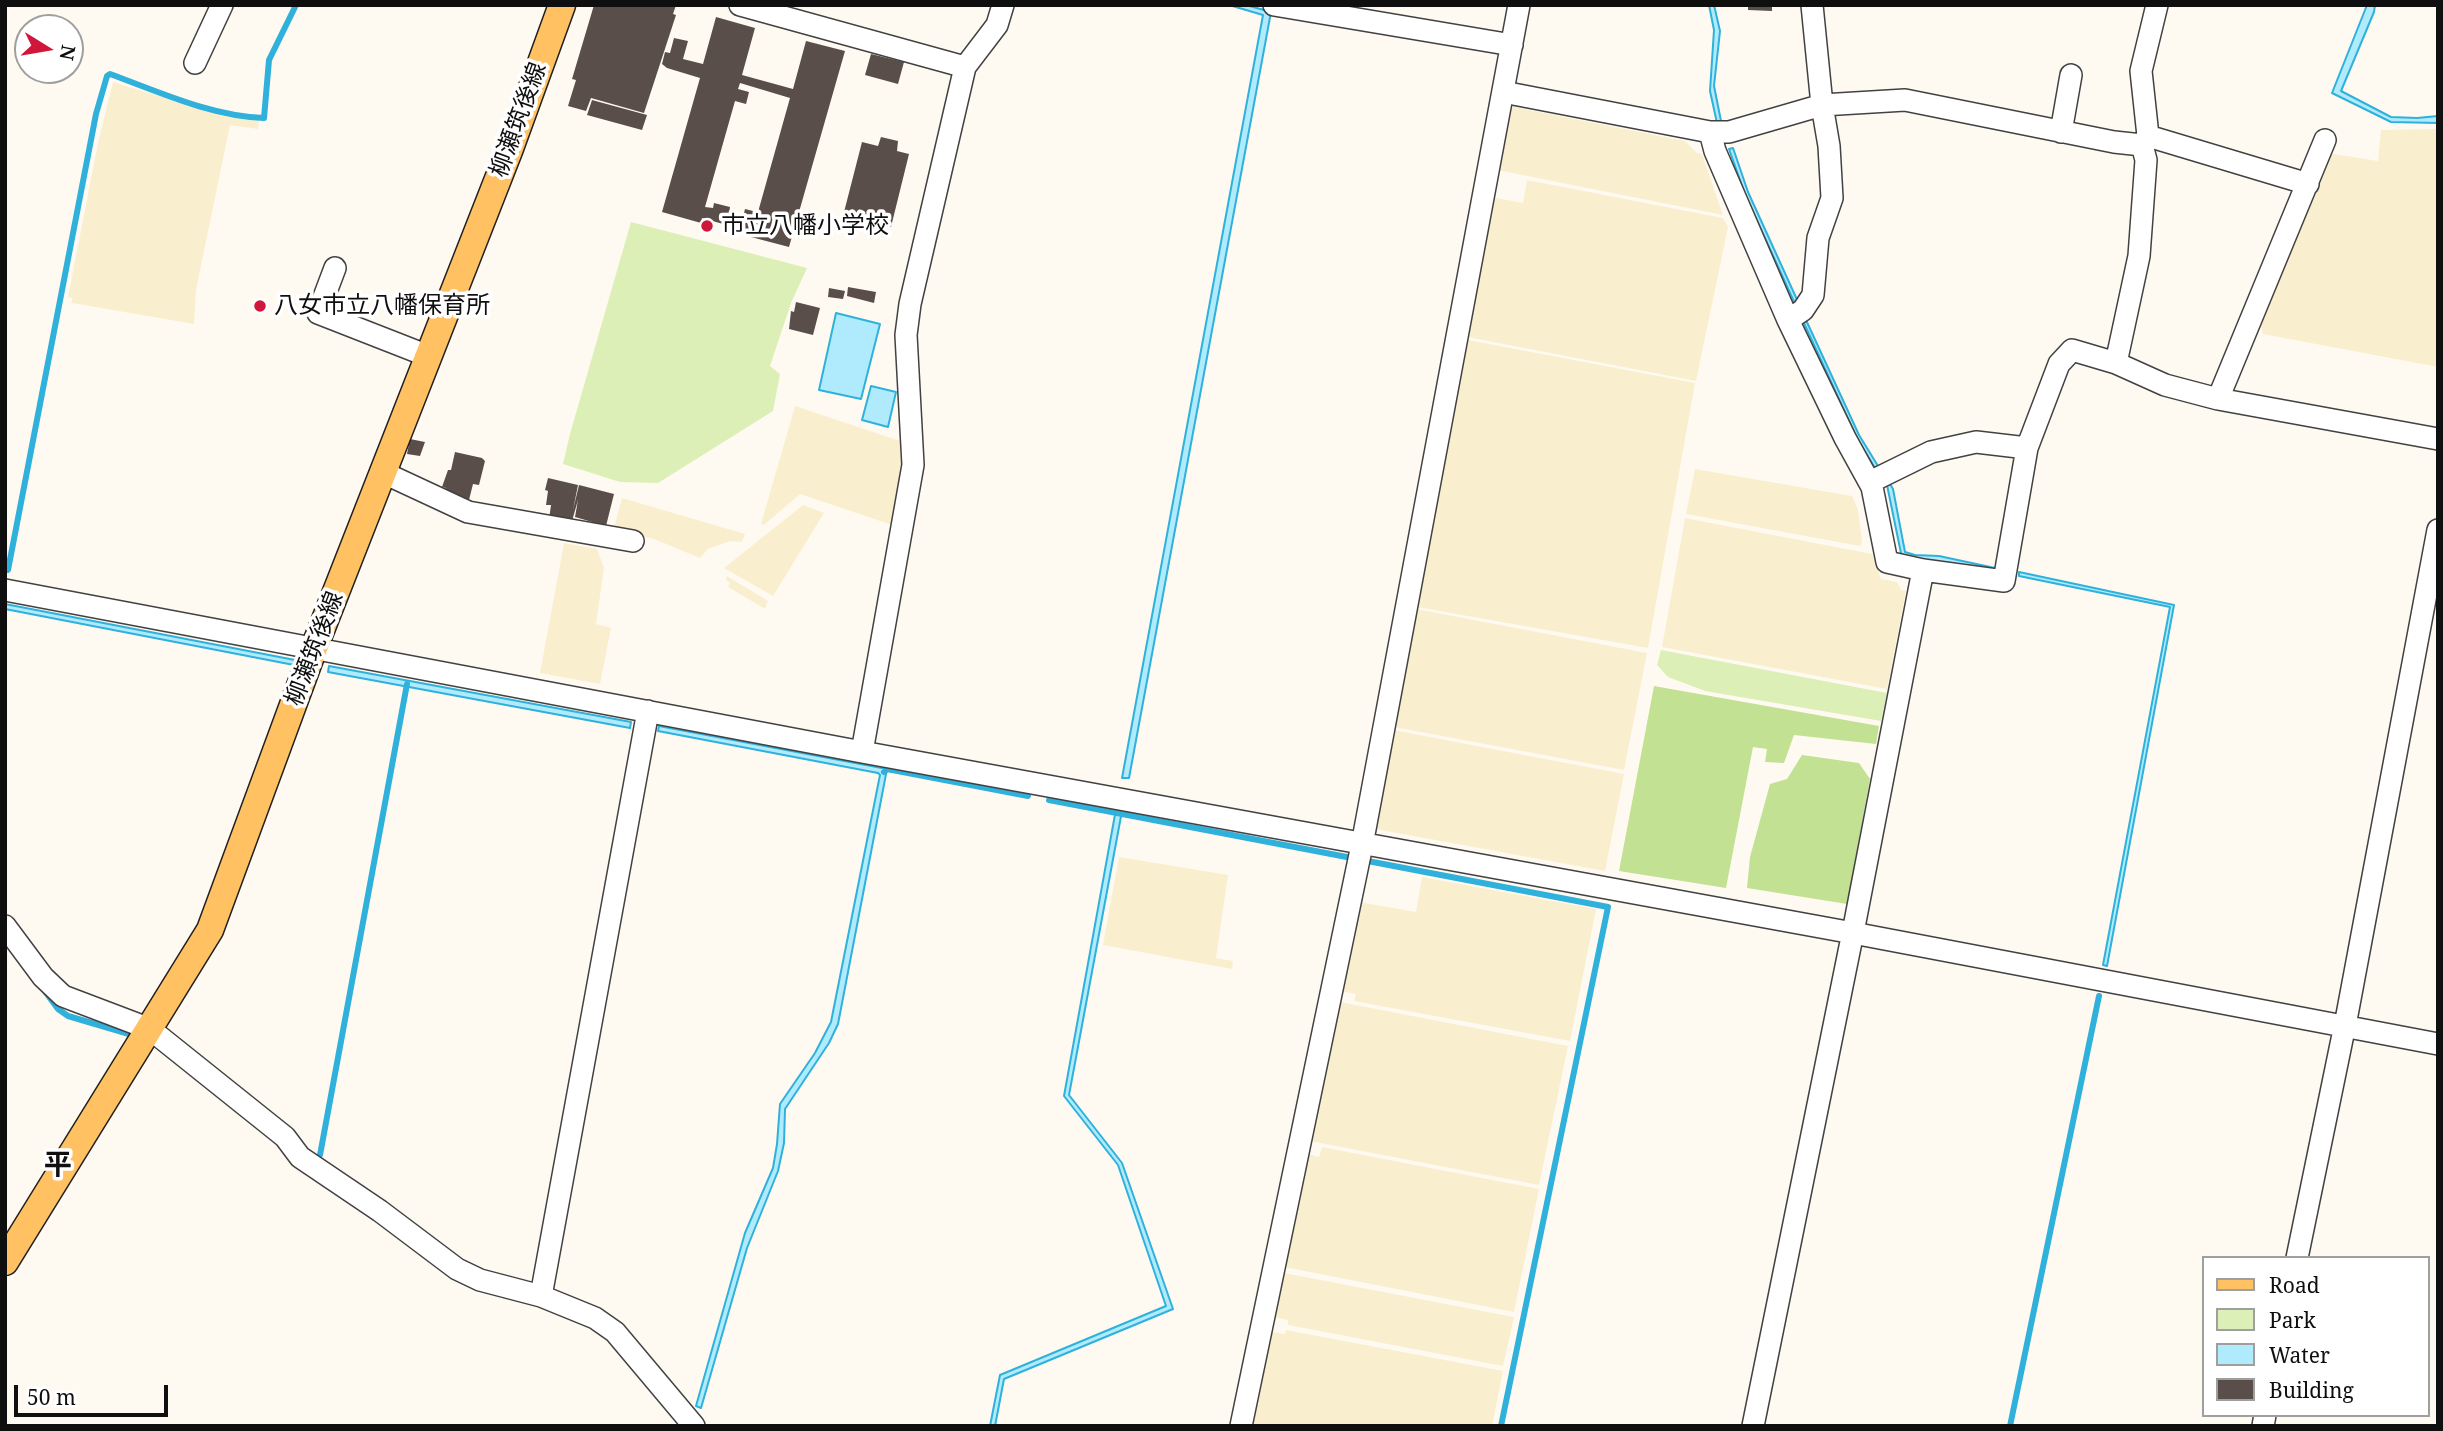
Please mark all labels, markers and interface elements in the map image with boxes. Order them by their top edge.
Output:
north arrow [14,14,84,84]
text: N [53,43,82,62]
street label: 柳瀬筑後線 [485,59,553,181]
place label: 市立八幡小学校 [721,212,889,240]
marker: 市立八幡小学校 [699,218,715,234]
place label: 八女市立八幡保育所 [274,292,490,320]
marker: 八女市立八幡保育所 [252,298,268,314]
street label: 柳瀬筑後線 [280,588,350,710]
district label: 平 [44,1149,72,1183]
legend [2202,1256,2429,1417]
text: Road [2269,1271,2320,1299]
text: Park [2269,1306,2316,1334]
text: Water [2269,1341,2330,1369]
scale bar [18,1372,172,1416]
text: Building [2269,1376,2354,1404]
text: 50 m [27,1383,76,1411]

